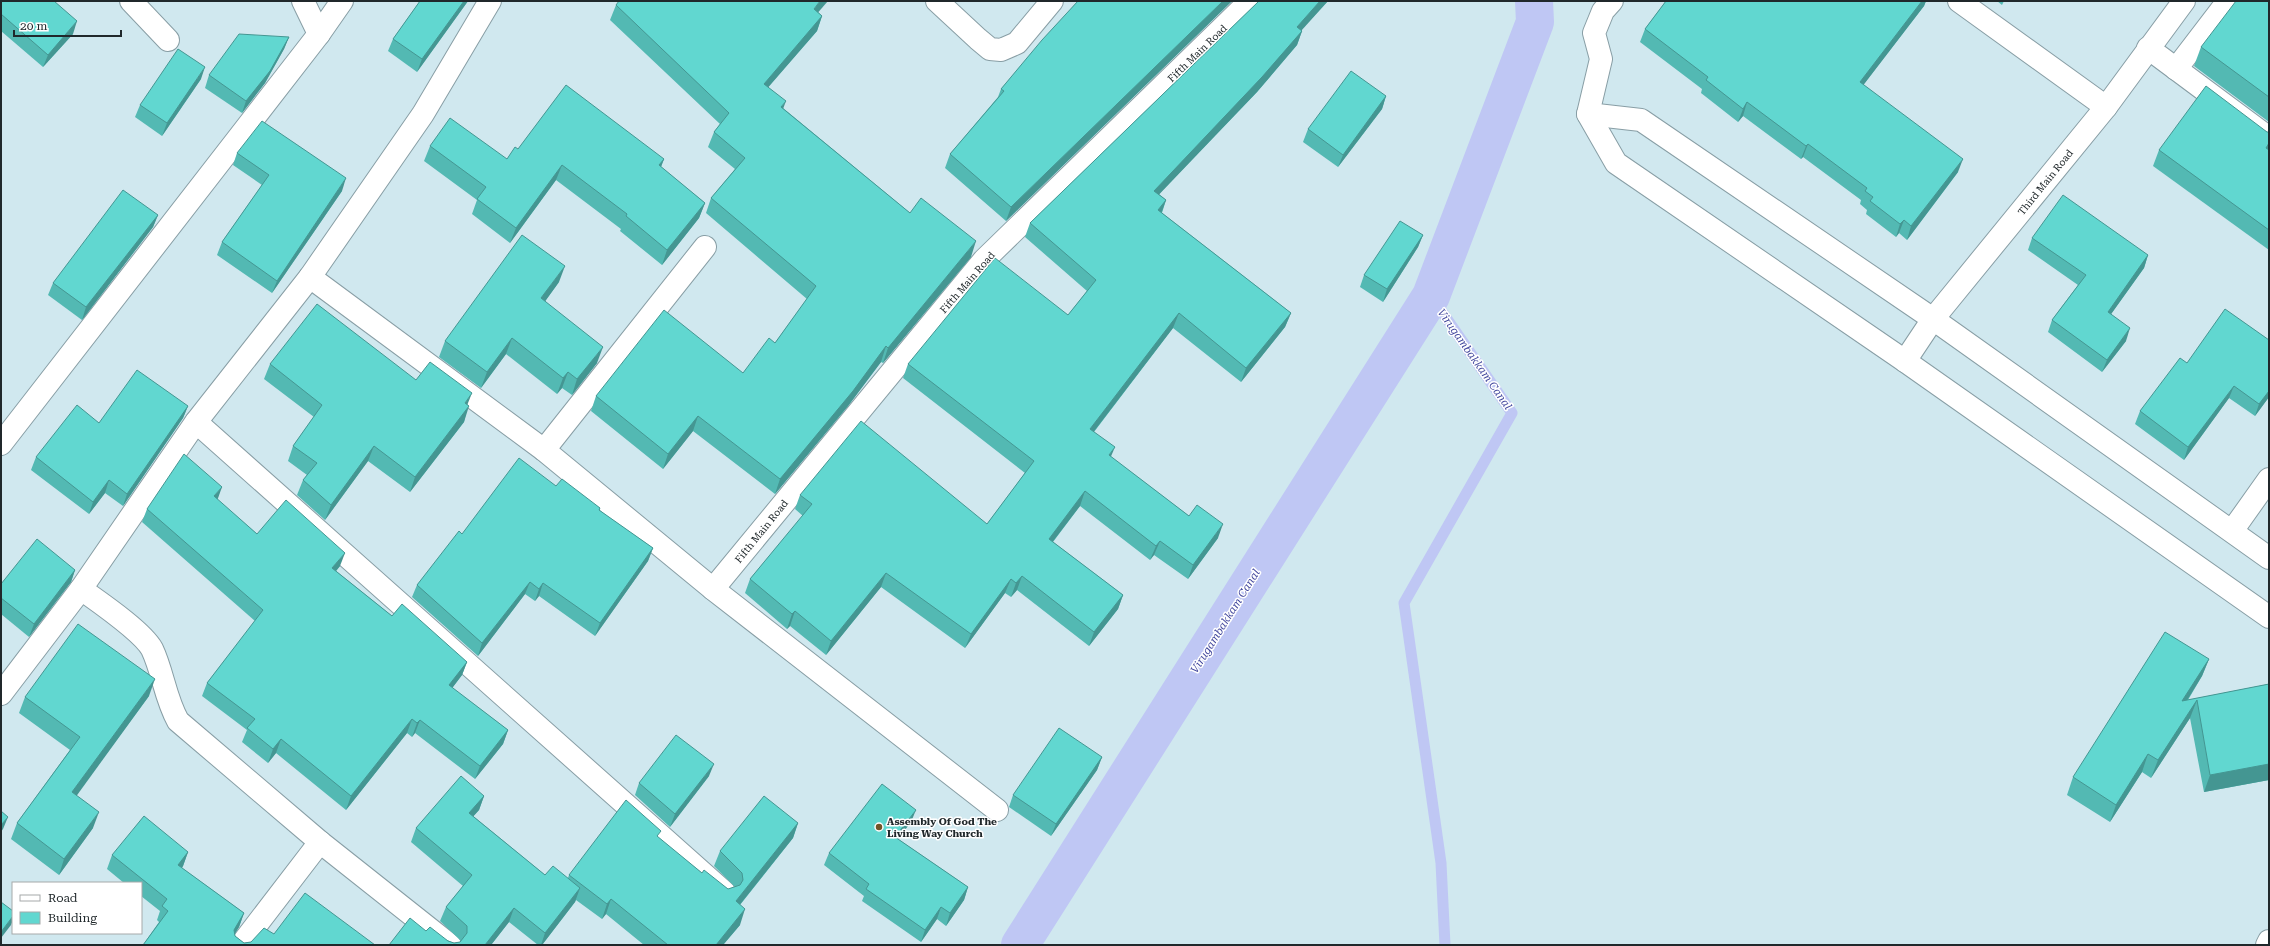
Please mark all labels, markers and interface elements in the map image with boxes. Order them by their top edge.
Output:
scale bar [14,12,121,38]
text: 20 m [20,19,47,33]
street label: Fifth Main Road [1166,22,1230,84]
street label: Third Main Road [2016,147,2075,217]
street label: Fifth Main Road [938,249,997,315]
water label: Virugambakkam Canal [1435,306,1514,412]
street label: Fifth Main Road [733,497,790,565]
water label: Virugambakkam Canal [1188,567,1263,676]
place label: Assembly Of God The Living Way Church [887,816,997,839]
marker: Assembly Of God The Living Way Church [874,822,884,832]
legend [12,882,142,934]
text: Road [48,891,78,905]
text: Building [48,911,97,925]

